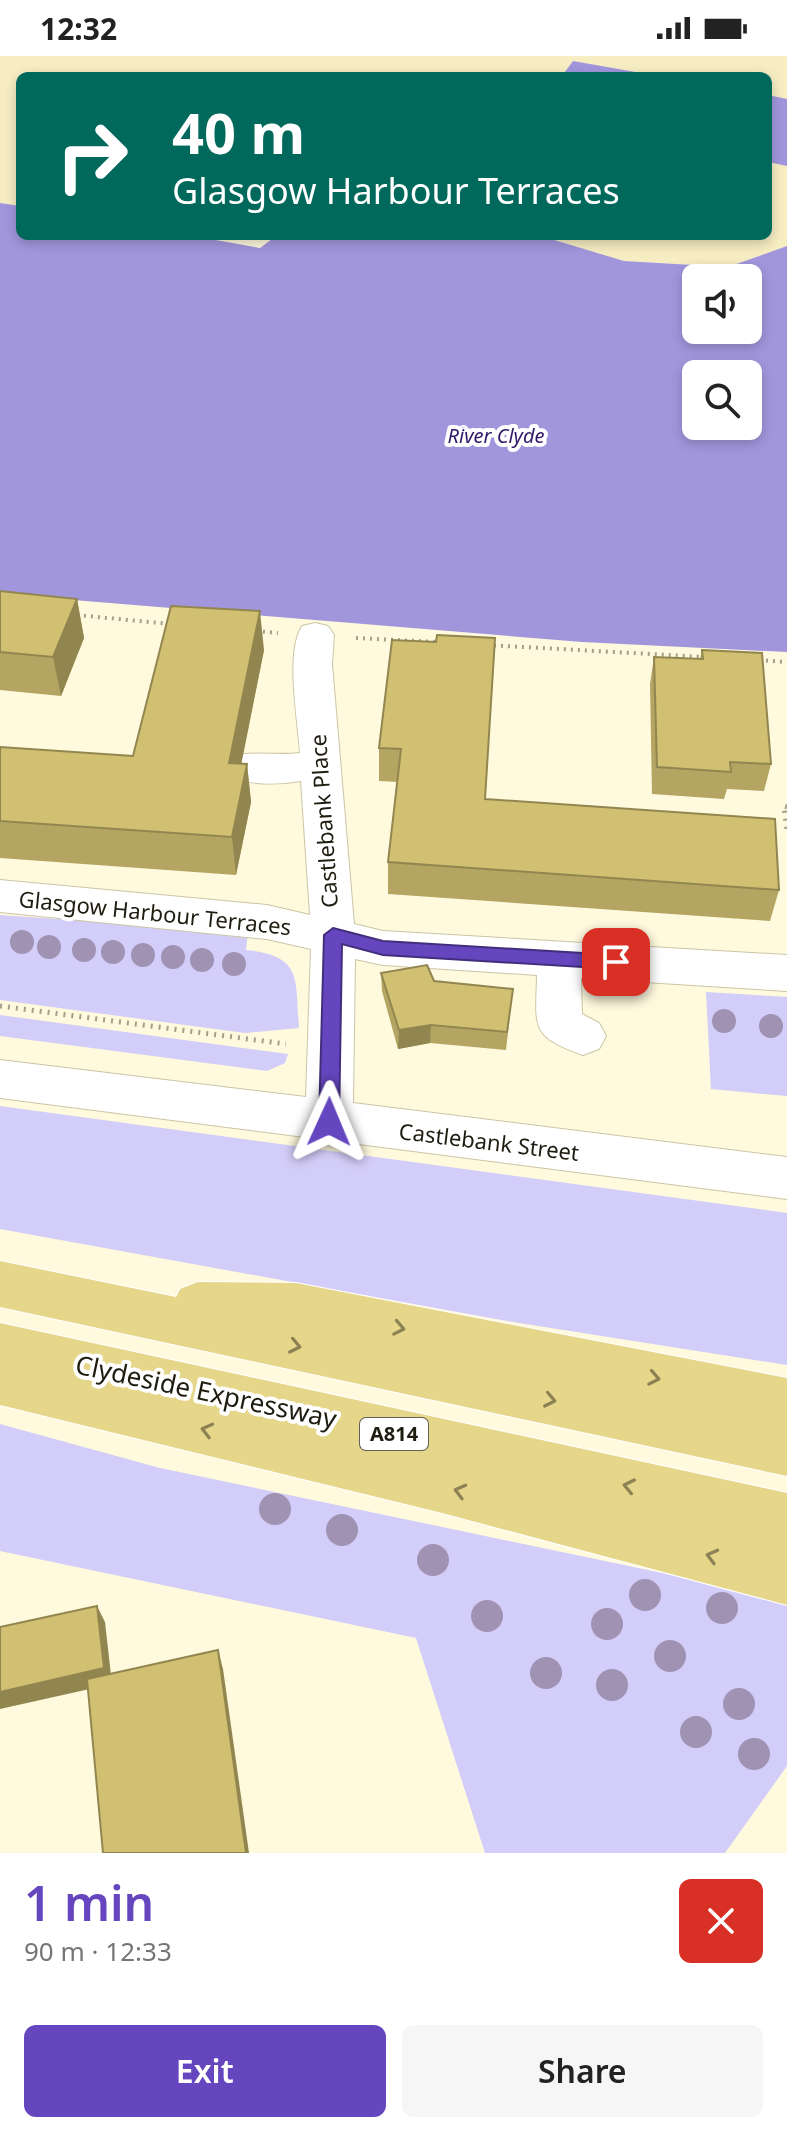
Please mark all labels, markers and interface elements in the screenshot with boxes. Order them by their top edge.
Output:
text: 12:32 [40,8,117,49]
text: 40 m [172,94,305,170]
icon: right [40,104,144,208]
text: Glasgow Harbour Terraces [172,166,620,215]
map controls [682,264,762,440]
button: sound [682,264,762,344]
button: search [682,360,762,440]
water label: River Clyde [448,422,544,449]
street label: Castlebank Place [302,733,344,909]
street label: Glasgow Harbour Terraces [17,883,293,941]
pin [582,928,650,996]
icon: arrive [594,940,638,984]
position arrow [287,1080,371,1164]
street label: Castlebank Street [397,1115,581,1167]
one-way arrow [392,1318,406,1335]
one-way arrow [288,1337,302,1354]
street label: Clydeside Expressway [72,1346,341,1436]
one-way arrow [647,1369,660,1386]
one-way arrow [543,1391,556,1408]
road number: A814 [360,1418,428,1450]
one-way arrow [201,1422,215,1439]
one-way arrow [622,1478,636,1495]
one-way arrow [454,1483,467,1500]
one-way arrow [705,1549,719,1566]
text: 1 min [24,1870,154,1935]
button: close [679,1879,763,1963]
text: 90 m · 12:33 [24,1933,172,1969]
button: Exit [24,2025,386,2117]
button: Share [402,2025,763,2117]

